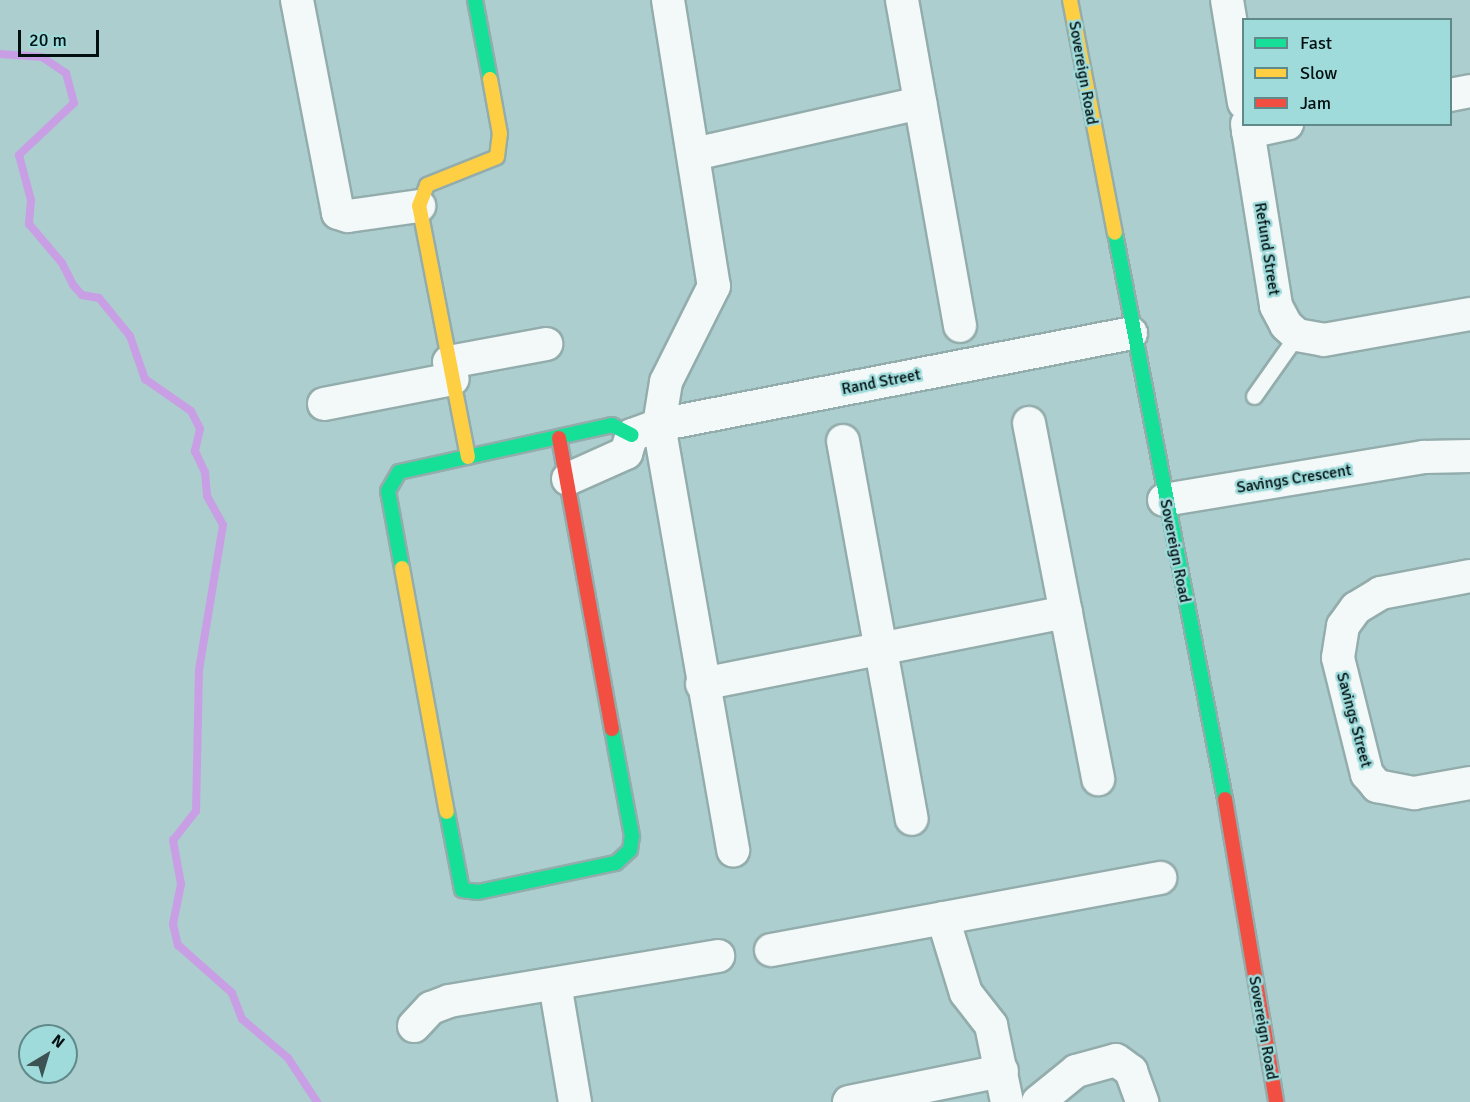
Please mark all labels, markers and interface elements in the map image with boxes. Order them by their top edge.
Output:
scale bar [21,18,102,56]
legend [1242,18,1452,126]
street label: Sovereign Road [1064,20,1102,126]
text: 20 m [29,29,67,51]
text: Fast [1300,32,1332,54]
text: Slow [1300,62,1337,84]
text: Jam [1300,92,1331,114]
street label: Refund Street [1250,201,1284,297]
street label: Rand Street [840,365,922,399]
street label: Savings Crescent [1235,460,1353,498]
street label: Sovereign Road [1156,498,1194,604]
street label: Savings Street [1332,670,1376,770]
street label: Sovereign Road [1244,975,1282,1081]
north arrow [18,1024,78,1084]
text: N [47,1030,68,1053]

